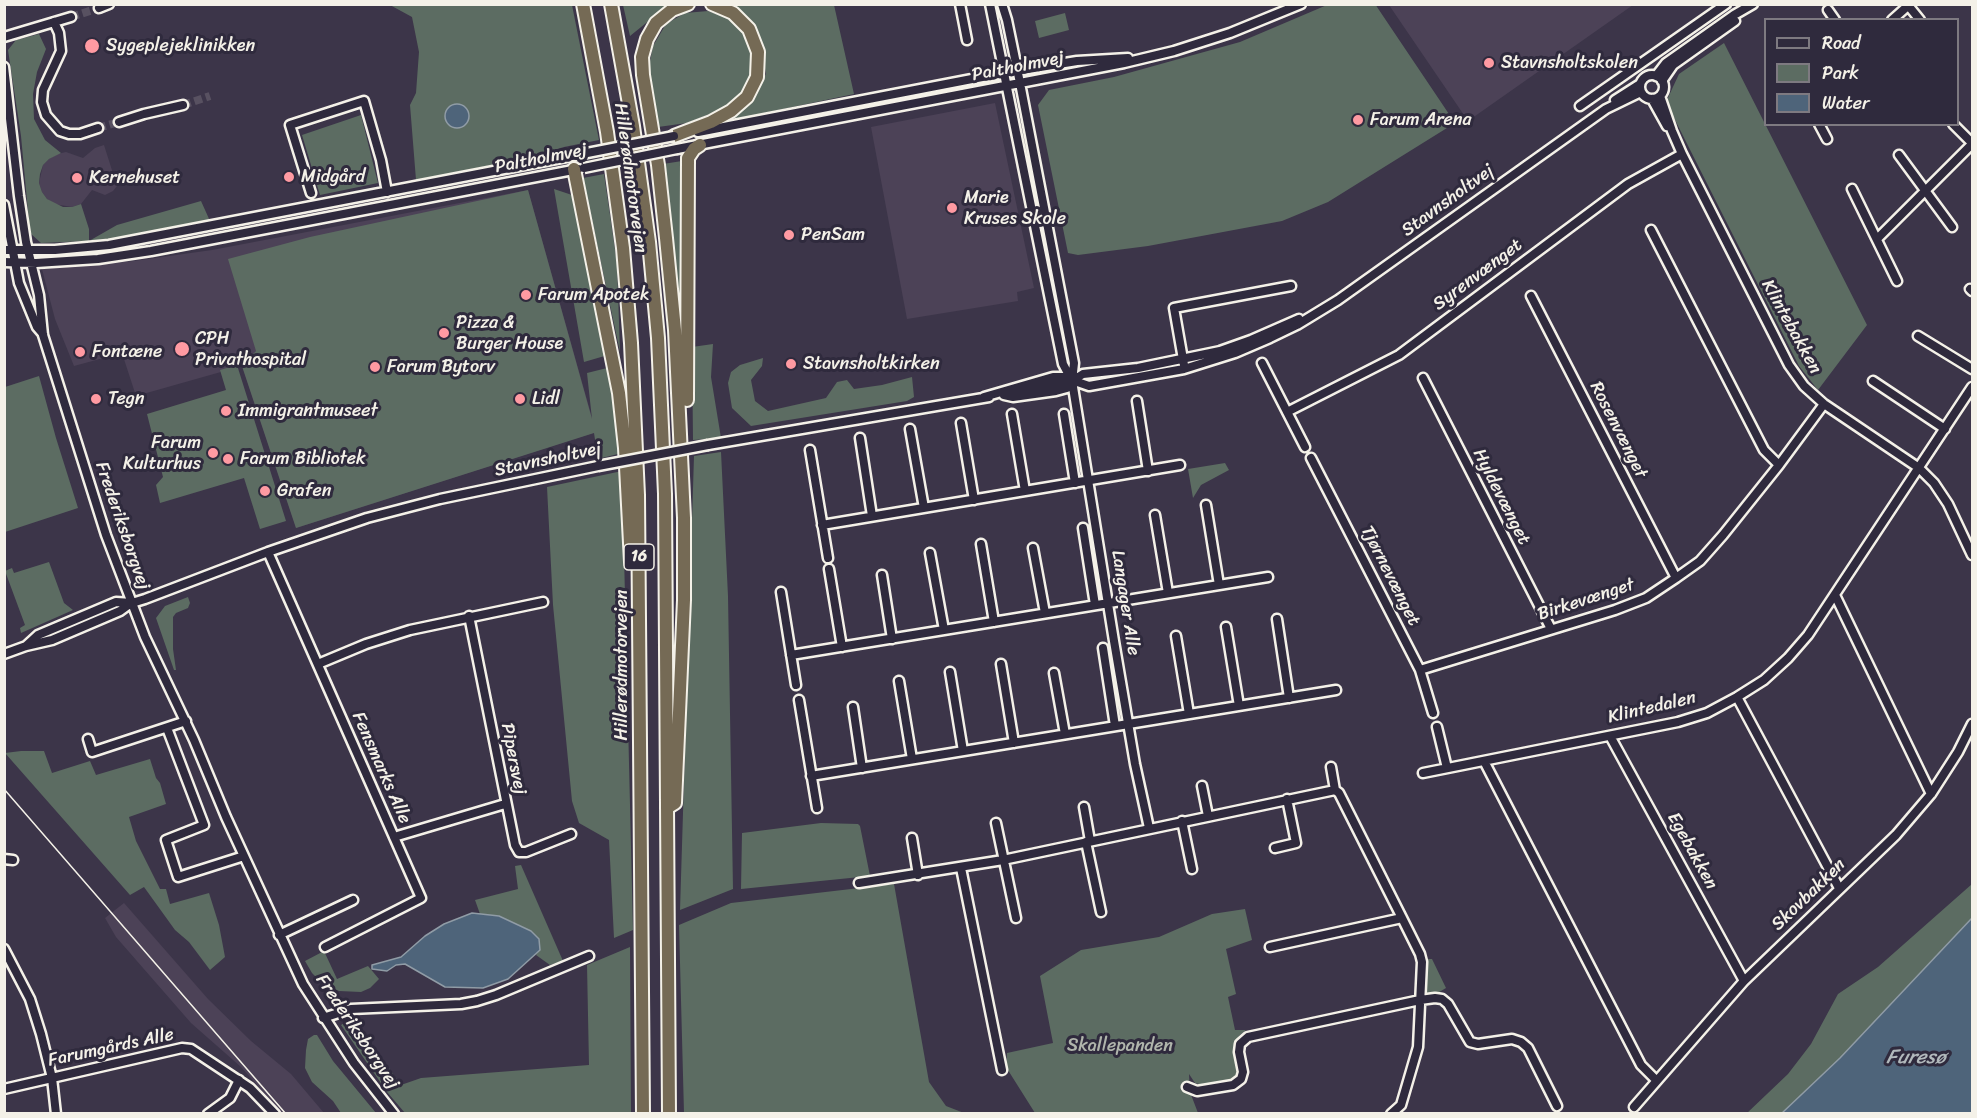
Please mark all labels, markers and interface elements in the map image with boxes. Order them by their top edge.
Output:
legend [1764,18,1959,126]
text: Road [1822,27,1861,59]
place label: Sygeplejeklinikken [106,35,255,57]
marker: Sygeplejeklinikken [83,37,101,55]
street label: Paltholmvej [970,47,1066,87]
place label: Stavnsholtskolen [1501,52,1638,74]
marker: Stavnsholtskolen [1482,56,1496,70]
text: Park [1822,57,1859,89]
text: Water [1822,87,1869,119]
street label: Hillerødmotorvejen [609,102,651,254]
place label: Farum Arena [1370,109,1472,131]
marker: Farum Arena [1351,113,1365,127]
street label: Paltholmvej [493,139,589,179]
street label: Stavnsholtvej [1398,160,1498,242]
place label: Midgård [301,166,365,188]
place label: Kernehuset [89,167,180,189]
marker: Midgård [282,170,296,184]
marker: Kernehuset [70,171,84,185]
place label: Marie Kruses Skole [964,187,1066,230]
marker: Marie Kruses Skole [945,201,959,215]
place label: PenSam [801,224,865,246]
marker: PenSam [782,228,796,242]
street label: Syrenvænget [1429,234,1527,316]
street label: Klintebakken [1756,276,1826,378]
place label: Farum Apotek [538,284,650,306]
marker: Farum Apotek [519,288,533,302]
place label: Pizza & Burger House [456,312,563,354]
marker: Pizza & Burger House [437,326,451,340]
place label: CPH Privathospital [195,328,306,370]
marker: CPH Privathospital [173,340,191,358]
place label: Fontæne [92,341,162,363]
marker: Fontæne [73,345,87,359]
place label: Stavnsholtkirken [803,353,940,375]
place label: Farum Bytorv [387,356,495,378]
marker: Stavnsholtkirken [784,357,798,371]
marker: Farum Bytorv [368,360,382,374]
street label: Rosenvænget [1585,378,1651,482]
place label: Tegn [108,388,144,410]
place label: Lidl [532,388,560,410]
marker: Tegn [89,392,103,406]
marker: Lidl [513,392,527,406]
place label: Immigrantmuseet [238,400,378,422]
marker: Immigrantmuseet [219,404,233,418]
place label: Farum Kulturhus [123,432,201,474]
street label: Stavnsholtvej [493,438,603,482]
street label: Hyldevænget [1468,445,1534,549]
marker: Farum Kulturhus [206,446,220,460]
place label: Farum Bibliotek [240,448,366,470]
marker: Farum Bibliotek [221,452,235,466]
street label: Frederiksborgvej [90,459,154,593]
place label: Grafen [277,480,331,502]
marker: Grafen [258,484,272,498]
street label: Tjørnevænget [1356,522,1424,630]
road number: 16 [624,544,654,570]
street label: Langager Alle [1106,549,1144,657]
street label: Birkevænget [1535,574,1637,626]
street label: Hillerødmotorvejen [611,589,633,741]
street label: Klintedalen [1606,687,1698,729]
street label: Fensmarks Alle [347,709,415,827]
street label: Pipersvej [496,721,530,797]
street label: Egebakken [1662,809,1722,893]
street label: Skovbakken [1767,854,1851,936]
street label: Frederiksborgvej [311,970,403,1094]
street label: Farumgårds Alle [46,1024,176,1072]
park label: Skallepanden [1067,1035,1173,1057]
water label: Furesø [1886,1046,1946,1070]

